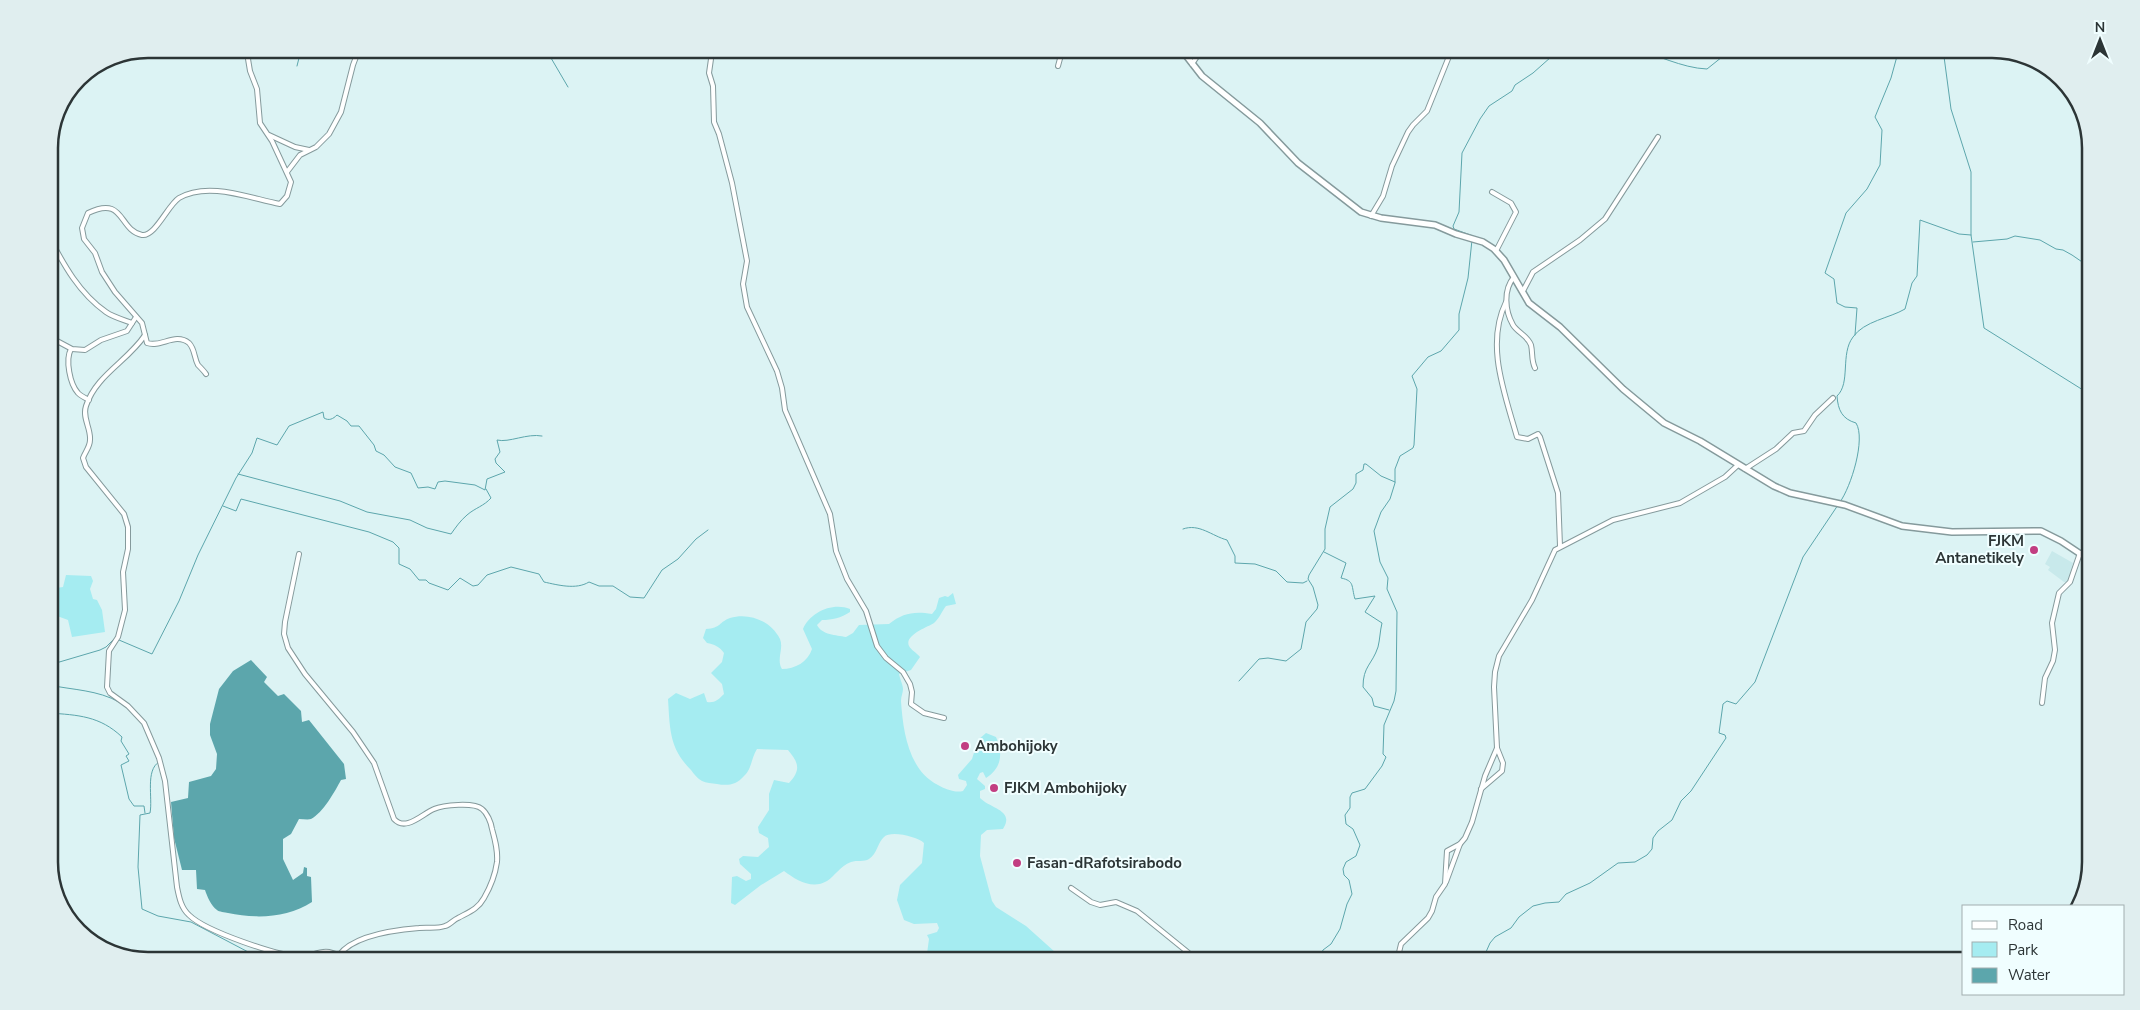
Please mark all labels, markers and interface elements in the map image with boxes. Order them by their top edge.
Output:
north arrow [2075,15,2125,65]
text: N [2095,18,2105,37]
place label: FJKM Antanetikely [1935,531,2024,568]
marker: FJKM Antanetikely [2028,544,2040,556]
place label: Ambohijoky [975,736,1058,756]
marker: Ambohijoky [959,740,971,752]
place label: FJKM Ambohijoky [1004,778,1127,798]
marker: FJKM Ambohijoky [988,782,1000,794]
place label: Fasan-dRafotsirabodo [1027,853,1182,873]
marker: Fasan-dRafotsirabodo [1011,857,1023,869]
legend [1962,905,2125,995]
text: Road [2008,915,2043,935]
text: Park [2008,940,2038,960]
text: Water [2008,965,2051,985]

